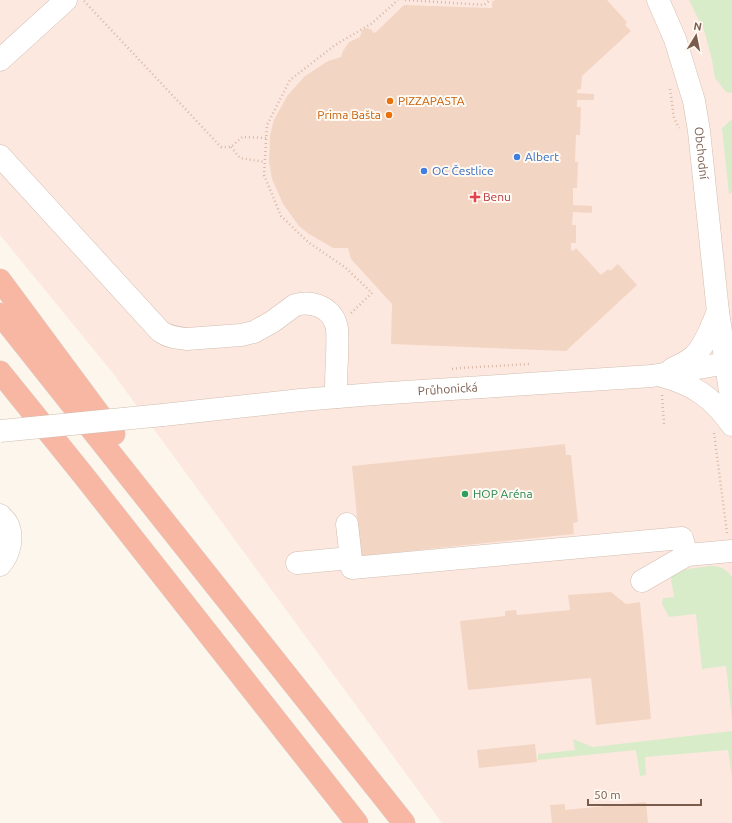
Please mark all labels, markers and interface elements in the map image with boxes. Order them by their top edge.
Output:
north arrow [676,16,716,56]
text: N [693,20,703,33]
place label: PIZZAPASTA [398,94,465,107]
marker: PIZZAPASTA [385,96,395,106]
place label: Prima Bašta [317,108,381,121]
marker: Prima Bašta [384,110,394,120]
street label: Obchodní [693,126,711,181]
place label: Albert [525,150,559,163]
marker: Albert [512,152,522,162]
place label: OC Čestlice [432,164,494,177]
marker: OC Čestlice [419,166,429,176]
place label: Benu [483,190,511,203]
marker: Benu [470,192,480,202]
street label: Průhonická [417,380,478,397]
place label: HOP Aréna [473,487,533,500]
marker: HOP Aréna [460,489,470,499]
scale bar [588,781,701,807]
text: 50 m [594,788,621,801]

